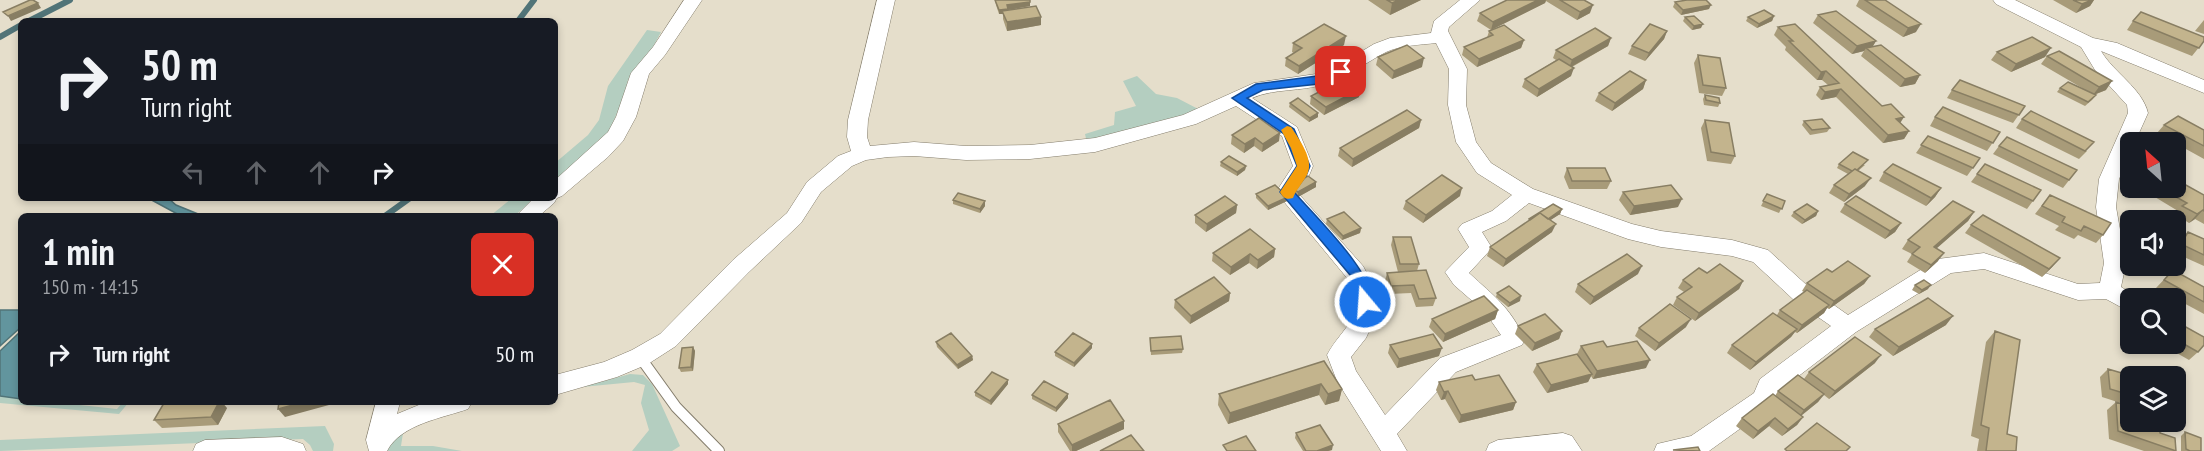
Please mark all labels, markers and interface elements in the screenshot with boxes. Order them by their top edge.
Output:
text: 50 m [141,37,218,92]
icon: right [42,42,120,120]
pin [1315,46,1366,97]
icon: arrive [1324,55,1357,88]
text: Turn right [141,90,232,124]
north arrow [2120,132,2186,198]
map controls [2120,132,2186,432]
icon: left [177,156,210,189]
icon: ahead [240,156,273,189]
icon: ahead [303,156,336,189]
icon: right [366,156,399,189]
button: sound [2120,210,2186,276]
text: 1 min [42,228,115,275]
button: close [471,233,534,296]
position arrow [1333,270,1397,334]
text: 150 m · 14:15 [42,274,139,300]
button: search [2120,288,2186,354]
icon: right [42,338,75,371]
text: Turn right [93,340,170,368]
text: 50 m [495,340,534,368]
button: layers [2120,366,2186,432]

